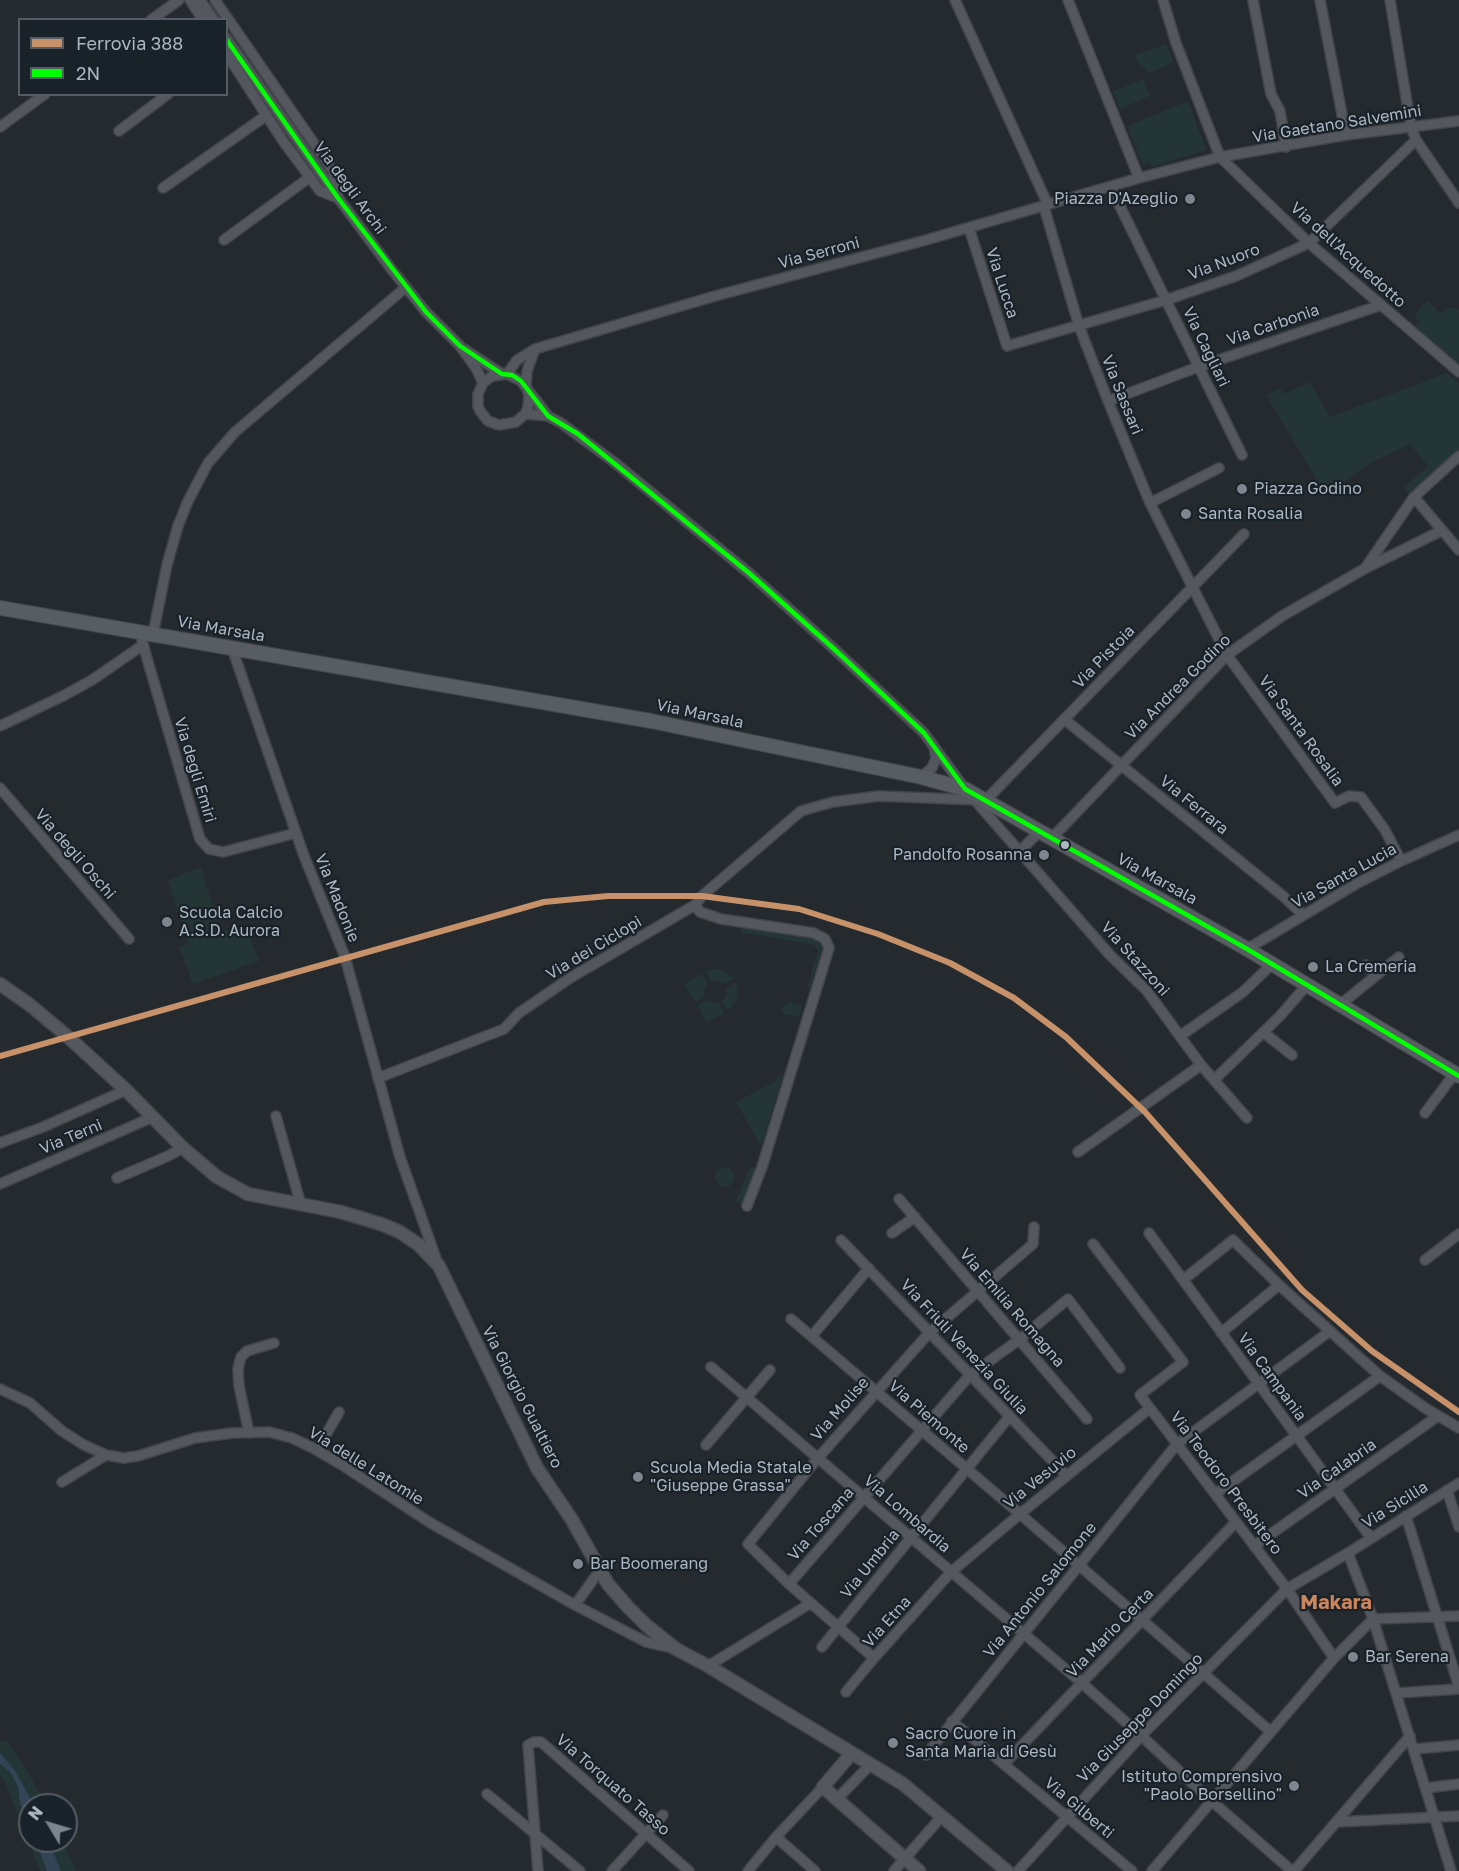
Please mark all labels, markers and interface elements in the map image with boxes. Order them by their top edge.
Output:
legend [18,18,228,96]
text: Ferrovia 388 [76,32,183,54]
text: 2N [76,62,100,84]
street label: Via Gaetano Salvemini [1251,101,1423,147]
street label: Via degli Archi [310,138,390,238]
place label: Piazza D'Azeglio [1054,189,1178,209]
marker: Piazza D'Azeglio [1183,192,1197,206]
street label: Via dell'Acquedotto [1286,198,1410,312]
street label: Via Serroni [776,233,862,273]
street label: Via Nuoro [1185,240,1263,284]
street label: Via Lucca [982,245,1022,321]
street label: Via Carbonia [1224,300,1322,350]
street label: Via Cagliari [1178,304,1234,390]
street label: Via Sassari [1097,353,1147,437]
place label: Piazza Godino [1254,479,1362,499]
marker: Piazza Godino [1235,482,1249,496]
place label: Santa Rosalia [1198,504,1303,524]
marker: Santa Rosalia [1179,507,1193,521]
street label: Via Marsala [176,612,266,646]
street label: Via Pistoia [1069,621,1139,693]
street label: Via Andrea Godino [1121,630,1235,744]
street label: Via Santa Rosalia [1254,672,1348,790]
street label: Via Marsala [655,695,745,733]
street label: Via degli Emiri [170,715,220,825]
street label: Via Ferrara [1156,771,1232,839]
street label: Via degli Oschi [30,805,120,903]
unlabelled marker [1059,839,1071,851]
street label: Via Santa Lucia [1288,839,1400,913]
place label: Pandolfo Rosanna [893,845,1032,865]
marker: Pandolfo Rosanna [1037,848,1051,862]
street label: Via Marsala [1114,849,1200,909]
street label: Via Madonie [311,851,363,945]
place label: Scuola Calcio A.S.D. Aurora [179,903,283,941]
street label: Via dei Ciclopi [543,912,645,984]
marker: Scuola Calcio A.S.D. Aurora [160,915,174,929]
street label: Via Stazzoni [1097,918,1173,1000]
place label: La Cremeria [1325,957,1417,977]
marker: La Cremeria [1306,960,1320,974]
street label: Via Terni [37,1115,105,1159]
street label: Via Emilia Romagna [955,1245,1069,1371]
street label: Via Friuli Venezia Giulia [896,1275,1032,1419]
street label: Via Giorgio Gualtiero [478,1322,566,1472]
street label: Via Campania [1234,1329,1310,1425]
street label: Via Molise [807,1373,873,1445]
street label: Via Piemonte [885,1377,973,1457]
street label: Via Teodoro Presbitero [1166,1408,1286,1558]
street label: Via delle Latomie [305,1423,427,1509]
street label: Via Calabria [1294,1435,1380,1503]
street label: Via Vesuvio [1000,1443,1080,1513]
place label: Scuola Media Statale "Giuseppe Grassa" [650,1458,811,1496]
marker: Scuola Media Statale "Giuseppe Grassa" [631,1470,645,1484]
street label: Via Lombardia [860,1471,954,1557]
street label: Via Sicilia [1359,1477,1431,1533]
street label: Via Toscana [784,1483,858,1565]
street label: Via Antonio Salomone [979,1518,1101,1662]
street label: Via Umbria [836,1526,904,1602]
place label: Bar Boomerang [590,1554,708,1574]
marker: Bar Boomerang [571,1557,585,1571]
street label: Via Mario Certa [1062,1584,1158,1682]
district label: Makara [1300,1591,1372,1615]
street label: Via Etna [859,1592,915,1652]
place label: Bar Serena [1365,1647,1449,1667]
street label: Via Giuseppe Domingo [1073,1649,1207,1787]
marker: Bar Serena [1346,1650,1360,1664]
place label: Sacro Cuore in Santa Maria di Gesù [905,1724,1057,1762]
street label: Via Torquato Tasso [552,1730,674,1840]
marker: Sacro Cuore in Santa Maria di Gesù [886,1736,900,1750]
place label: Istituto Comprensivo "Paolo Borsellino" [1121,1767,1282,1805]
street label: Via Gilberti [1040,1773,1118,1843]
marker: Istituto Comprensivo "Paolo Borsellino" [1287,1779,1301,1793]
north arrow [18,1793,78,1853]
text: N [24,1802,47,1824]

